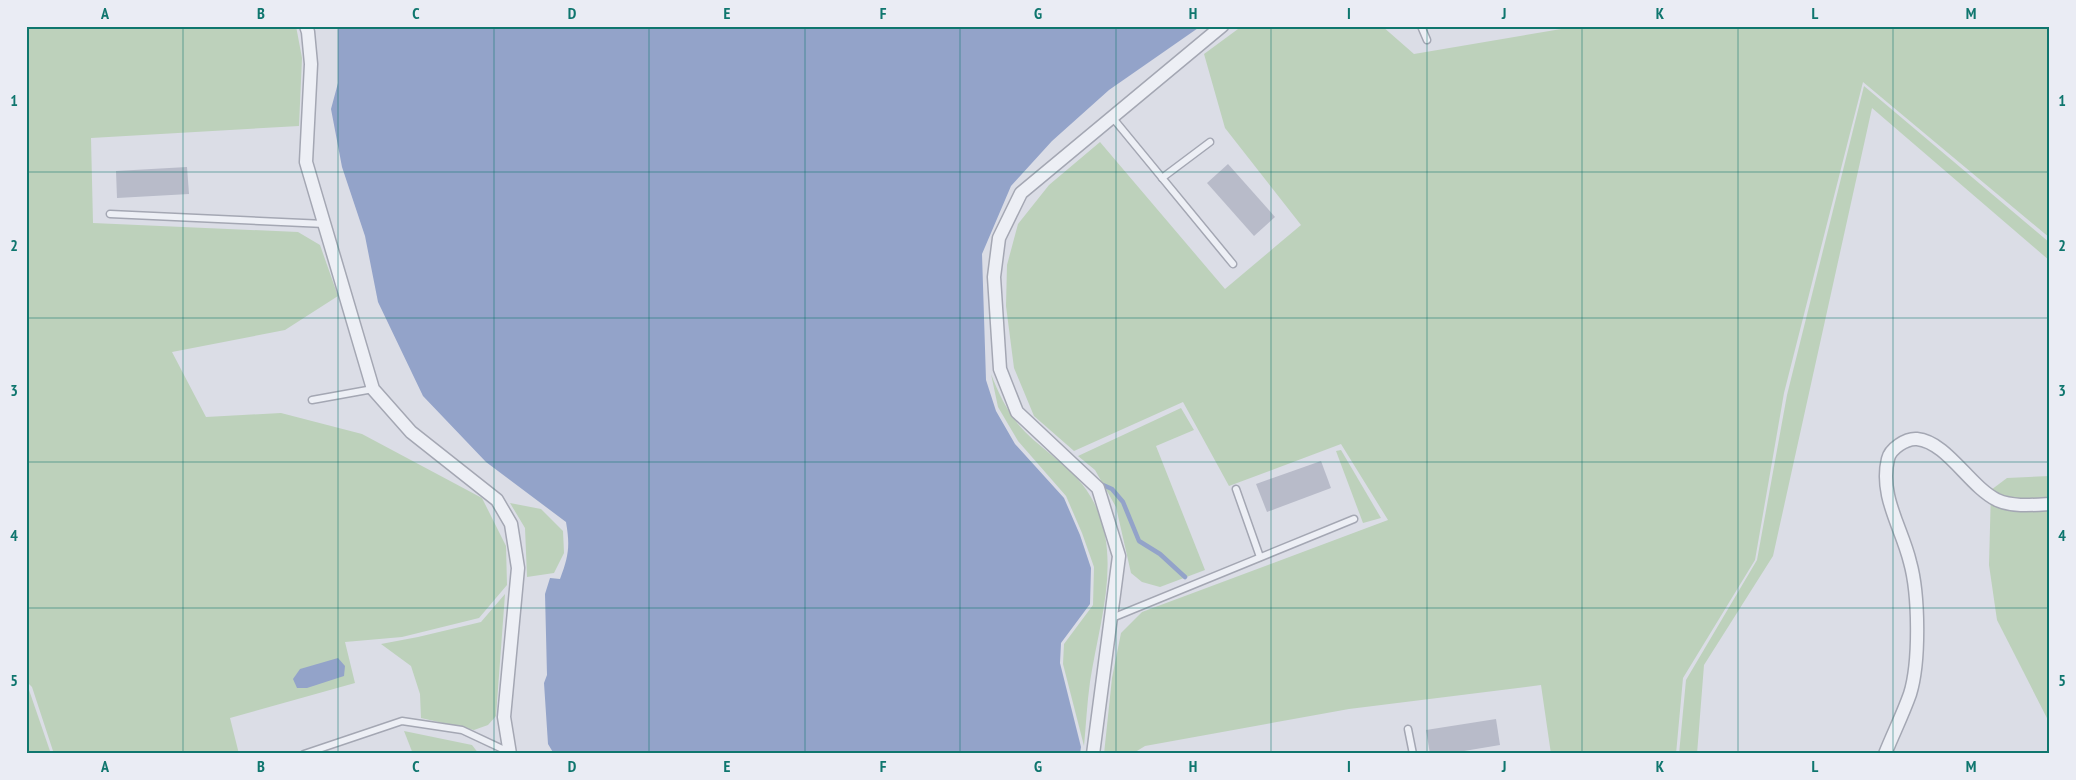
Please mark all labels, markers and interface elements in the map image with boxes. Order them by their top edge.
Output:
text: A [100,3,110,23]
text: B [257,3,265,23]
text: C [412,3,420,23]
text: D [568,3,577,23]
text: E [724,3,731,23]
text: F [880,3,887,23]
text: G [1034,3,1042,23]
text: H [1189,3,1197,23]
text: I [1347,3,1351,23]
text: J [1501,3,1506,23]
text: K [1656,3,1665,23]
text: L [1812,3,1819,23]
text: M [1966,3,1976,23]
text: 1 [10,90,18,110]
text: 1 [2058,90,2066,110]
text: 2 [10,235,18,255]
text: 2 [2058,235,2066,255]
text: 3 [10,380,18,400]
text: 3 [2058,380,2066,400]
text: 4 [10,525,18,545]
text: 4 [2058,525,2066,545]
text: 5 [10,670,18,690]
text: 5 [2058,670,2066,690]
text: A [100,756,110,776]
text: B [257,756,265,776]
text: C [412,756,420,776]
text: D [568,756,577,776]
text: E [724,756,731,776]
text: F [880,756,887,776]
text: G [1034,756,1042,776]
text: H [1189,756,1197,776]
text: I [1347,756,1351,776]
text: J [1501,756,1506,776]
text: K [1656,756,1665,776]
text: L [1812,756,1819,776]
text: M [1966,756,1976,776]

